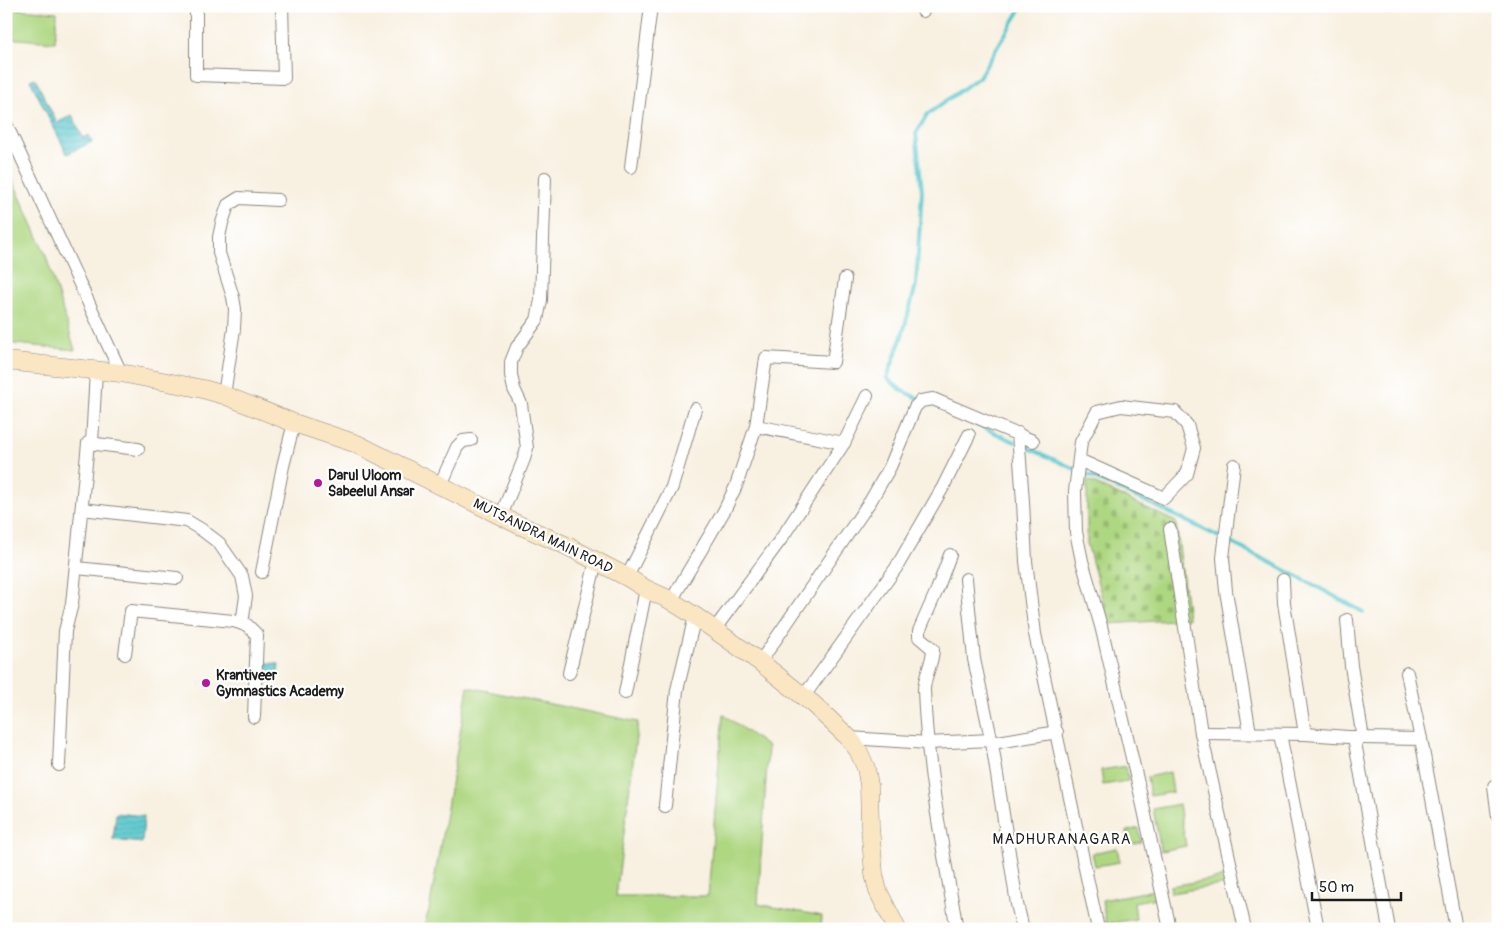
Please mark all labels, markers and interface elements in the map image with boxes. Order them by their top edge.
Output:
place label: Darul Uloom Sabeelul Ansar [328,467,416,500]
marker: Darul Uloom Sabeelul Ansar [312,477,324,489]
street label: MUTSANDRA MAIN ROAD [470,495,616,577]
place label: Krantiveer Gymnastics Academy [216,667,344,700]
marker: Krantiveer Gymnastics Academy [200,677,212,689]
district label: MADHURANAGARA [993,830,1131,849]
scale bar [1312,870,1400,902]
text: 50 m [1319,878,1354,897]

